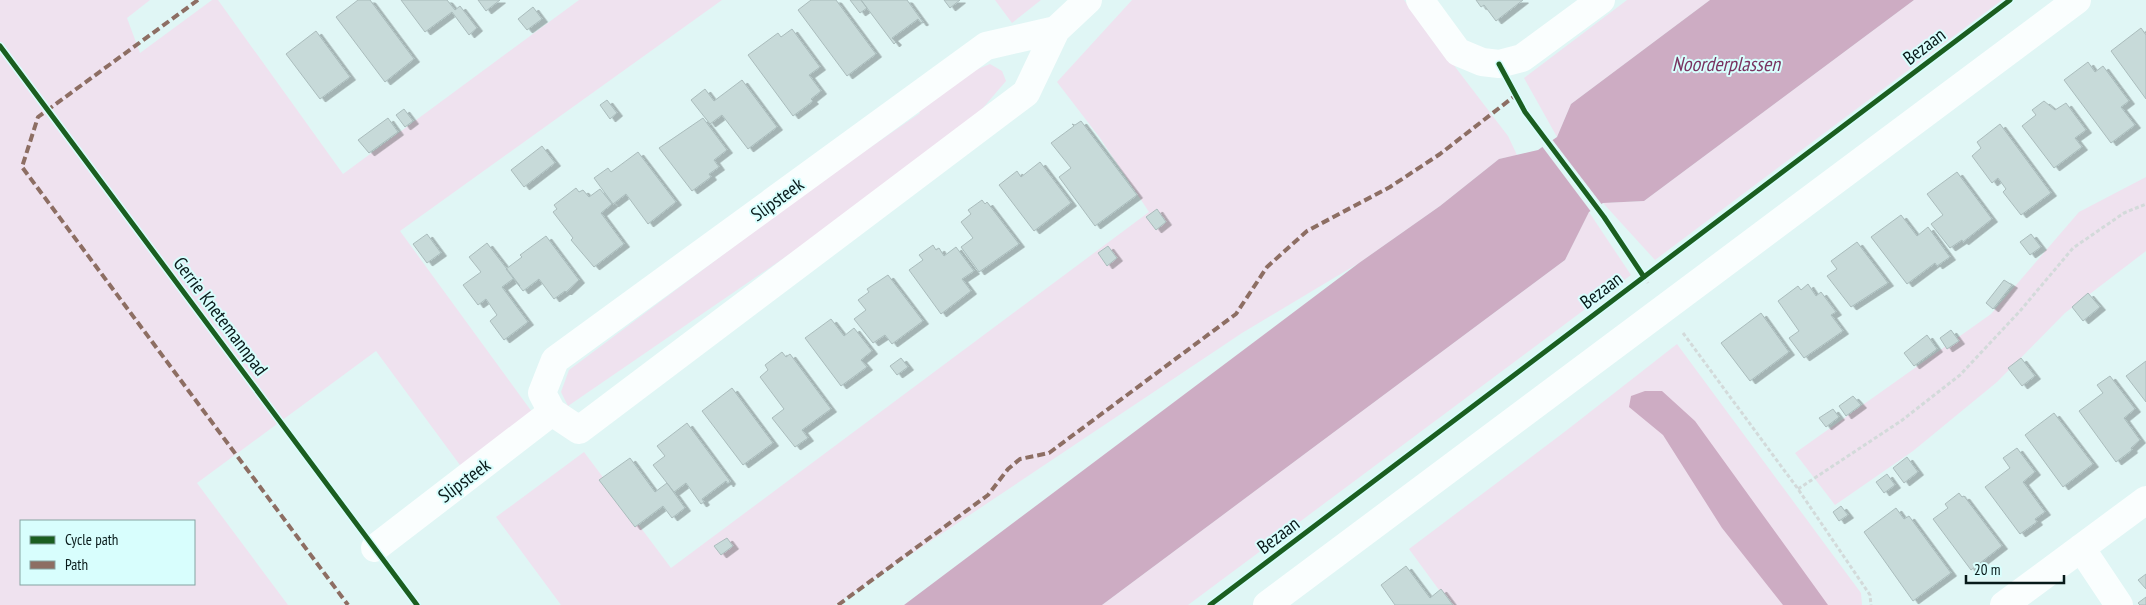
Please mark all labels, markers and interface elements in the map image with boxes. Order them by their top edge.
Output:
street label: Bezaan [1898,22,1950,70]
water label: Noorderplassen [1672,51,1781,77]
street label: Slipsteek [746,171,809,226]
street label: Gerrie Knetemannpad [169,252,273,380]
street label: Bezaan [1575,266,1627,314]
street label: Slipsteek [433,452,495,507]
street label: Bezaan [1252,511,1304,559]
legend [20,520,195,585]
text: Cycle path [65,530,118,549]
scale bar [1966,552,2064,584]
text: Path [65,555,88,574]
text: 20 m [1974,560,2000,579]

